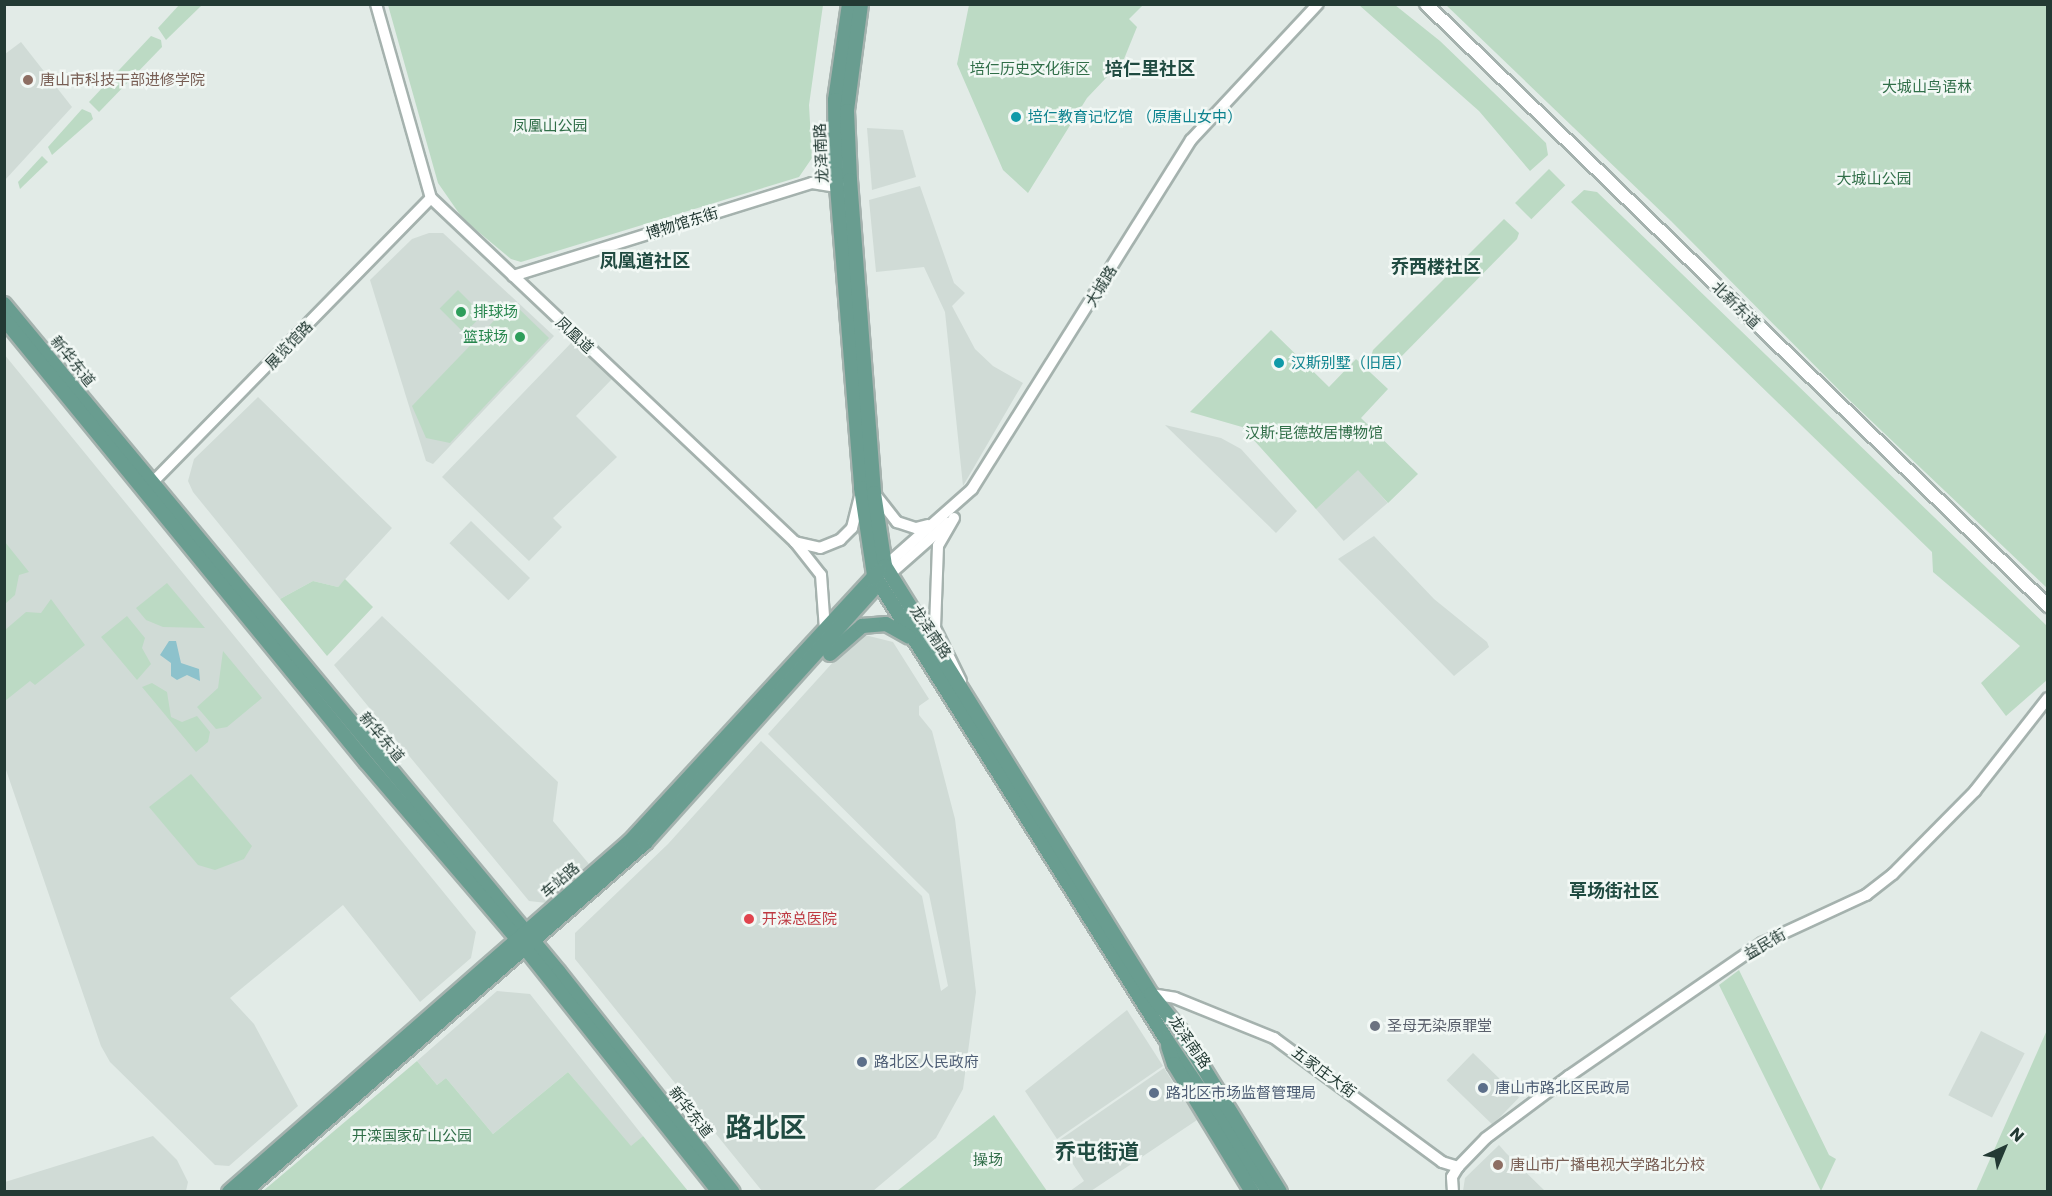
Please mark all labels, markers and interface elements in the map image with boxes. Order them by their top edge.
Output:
district label: 培仁里社区 [1105,58,1195,80]
park label: 培仁历史文化街区 [970,60,1090,78]
place label: 唐山市科技干部进修学院 [40,71,205,89]
marker: 唐山市科技干部进修学院 [21,73,35,87]
park label: 大城山鸟语林 [1882,78,1972,96]
place label: 培仁教育记忆馆 （原唐山女中） [1028,108,1242,126]
marker: 培仁教育记忆馆 （原唐山女中） [1009,110,1023,124]
park label: 凤凰山公园 [513,117,587,135]
street label: 龙泽南路 [810,123,832,183]
park label: 大城山公园 [1837,170,1911,188]
street label: 博物馆东街 [644,203,720,243]
district label: 凤凰道社区 [600,250,690,272]
district label: 乔西楼社区 [1391,256,1481,278]
street label: 大城路 [1082,262,1120,310]
street label: 北新东道 [1708,278,1764,332]
place label: 排球场 [473,303,518,321]
marker: 排球场 [454,305,468,319]
street label: 凤凰道 [552,313,598,357]
street label: 展览馆路 [262,317,316,373]
place label: 篮球场 [463,328,508,346]
marker: 篮球场 [513,330,527,344]
street label: 新华东道 [47,332,99,390]
place label: 汉斯别墅（旧居） [1291,354,1411,372]
marker: 汉斯别墅（旧居） [1272,356,1286,370]
park label: 汉斯·昆德故居博物馆 [1245,424,1383,442]
street label: 龙泽南路 [907,602,955,662]
street label: 新华东道 [356,708,408,766]
street label: 车站路 [537,858,583,902]
district label: 草场街社区 [1569,880,1659,902]
marker: 开滦总医院 [740,910,758,928]
place label: 开滦总医院 [762,910,837,928]
street label: 益民街 [1741,925,1789,963]
street label: 龙泽南路 [1165,1012,1215,1072]
place label: 圣母无染原罪堂 [1387,1017,1492,1035]
marker: 圣母无染原罪堂 [1368,1019,1382,1033]
street label: 五家庄大街 [1288,1043,1360,1101]
place label: 路北区人民政府 [874,1053,979,1071]
marker: 路北区人民政府 [855,1055,869,1069]
place label: 唐山市路北区民政局 [1495,1079,1630,1097]
marker: 唐山市路北区民政局 [1476,1081,1490,1095]
street label: 新华东道 [665,1083,717,1141]
place label: 路北区市场监督管理局 [1166,1084,1316,1102]
marker: 路北区市场监督管理局 [1147,1086,1161,1100]
district label: 路北区 [726,1112,806,1144]
north arrow [1974,1118,2034,1178]
text: N [2005,1122,2029,1147]
park label: 开滦国家矿山公园 [352,1127,472,1145]
district label: 乔屯街道 [1055,1139,1139,1165]
park label: 操场 [973,1151,1003,1169]
place label: 唐山市广播电视大学路北分校 [1510,1156,1705,1174]
marker: 唐山市广播电视大学路北分校 [1491,1158,1505,1172]

